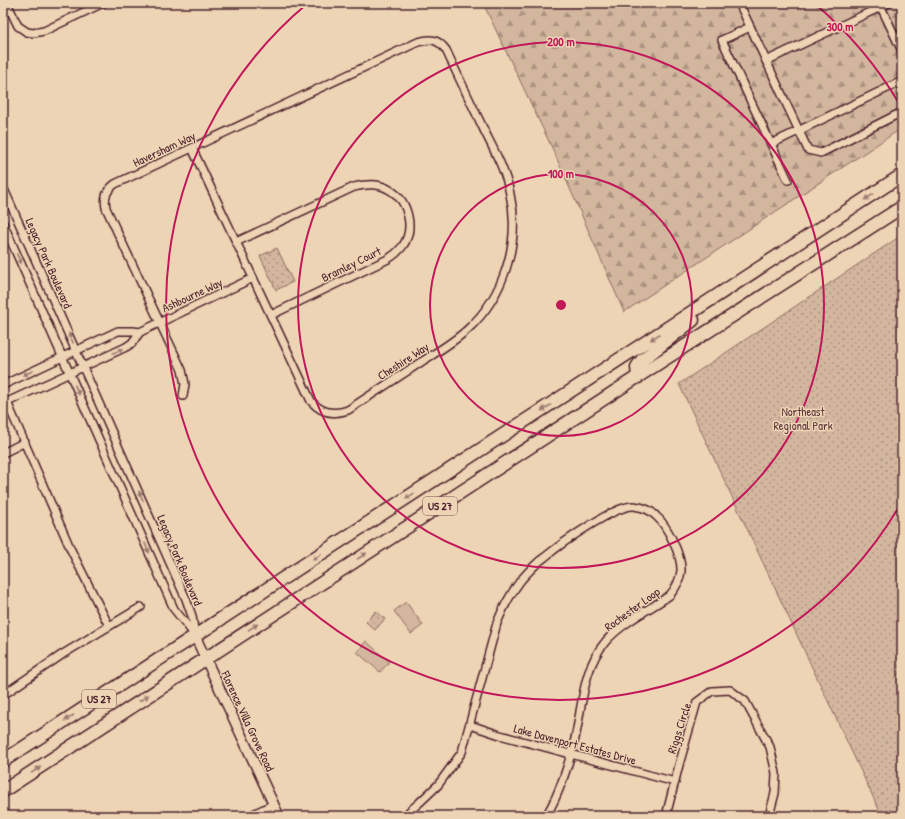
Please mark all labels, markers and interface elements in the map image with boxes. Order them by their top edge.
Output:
text: 300 m [826,18,854,35]
text: 200 m [547,33,575,50]
street label: Haversham Way [130,127,198,171]
text: 100 m [548,165,574,182]
one-way arrow [864,193,875,201]
street label: Legacy Park Boulevard [21,215,77,311]
street label: Bramley Court [318,242,384,286]
one-way arrow [16,253,22,264]
street label: Ashbourne Way [159,274,225,316]
centre of rings [554,298,568,312]
one-way arrow [68,333,74,344]
one-way arrow [649,333,661,340]
street label: Cheshire Way [374,338,432,384]
one-way arrow [112,348,123,354]
one-way arrow [23,370,34,376]
one-way arrow [74,385,80,396]
park label: Northeast Regional Park [773,403,833,434]
one-way arrow [540,404,552,411]
one-way arrow [137,489,143,501]
one-way arrow [405,492,416,500]
road number: US 27 [423,497,457,515]
street label: Legacy Park Boulevard [153,512,207,608]
one-way arrow [144,542,150,554]
one-way arrow [311,553,322,561]
one-way arrow [356,553,368,560]
street label: Rochester Loop [601,583,663,635]
one-way arrow [247,624,259,631]
street label: Florence Villa Grove Road [217,667,279,774]
road number: US 27 [82,690,116,708]
one-way arrow [138,695,150,702]
street label: Riggs Circle [663,700,695,756]
one-way arrow [63,715,74,722]
street label: Lake Davenport Estates Drive [512,719,638,769]
one-way arrow [30,766,41,774]

